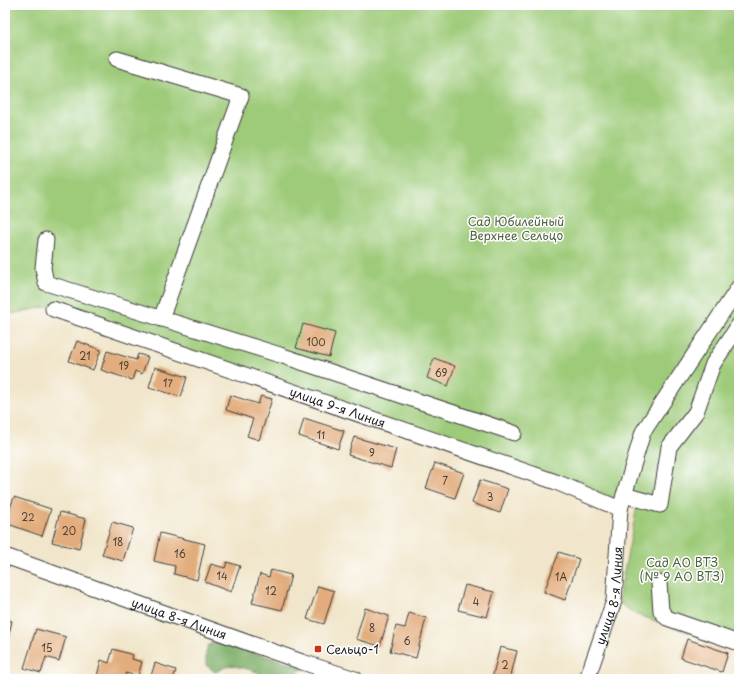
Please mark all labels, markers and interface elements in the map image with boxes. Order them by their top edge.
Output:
park label: Сад Юбилейный Верхнее Сельцо [468,212,564,244]
house number: 100 [306,334,326,349]
house number: 21 [79,348,91,363]
house number: 19 [119,358,129,373]
house number: 69 [435,365,447,380]
house number: 17 [163,375,174,390]
street label: улица 9-я Линия [287,382,388,432]
house number: 11 [317,427,325,442]
house number: 9 [369,445,375,460]
house number: 7 [442,473,448,488]
house number: 3 [487,489,493,504]
house number: 22 [21,509,35,524]
house number: 20 [62,523,76,538]
house number: 18 [113,534,123,549]
house number: 16 [174,546,186,561]
street label: улица 8-я Линия [591,546,627,647]
park label: Сад АО ВТЗ (№ 9 АО ВТЗ) [640,553,724,585]
house number: 14 [216,568,228,583]
house number: 1А [555,569,567,584]
house number: 12 [265,583,277,598]
street label: улица 8-я Линия [129,593,229,643]
house number: 4 [473,594,480,609]
house number: 8 [369,620,375,635]
house number: 6 [403,633,411,648]
house number: 15 [42,640,52,655]
place label: Сельцо-1 [326,640,379,658]
marker: Сельцо-1 [313,644,323,654]
house number: 2 [501,657,509,672]

